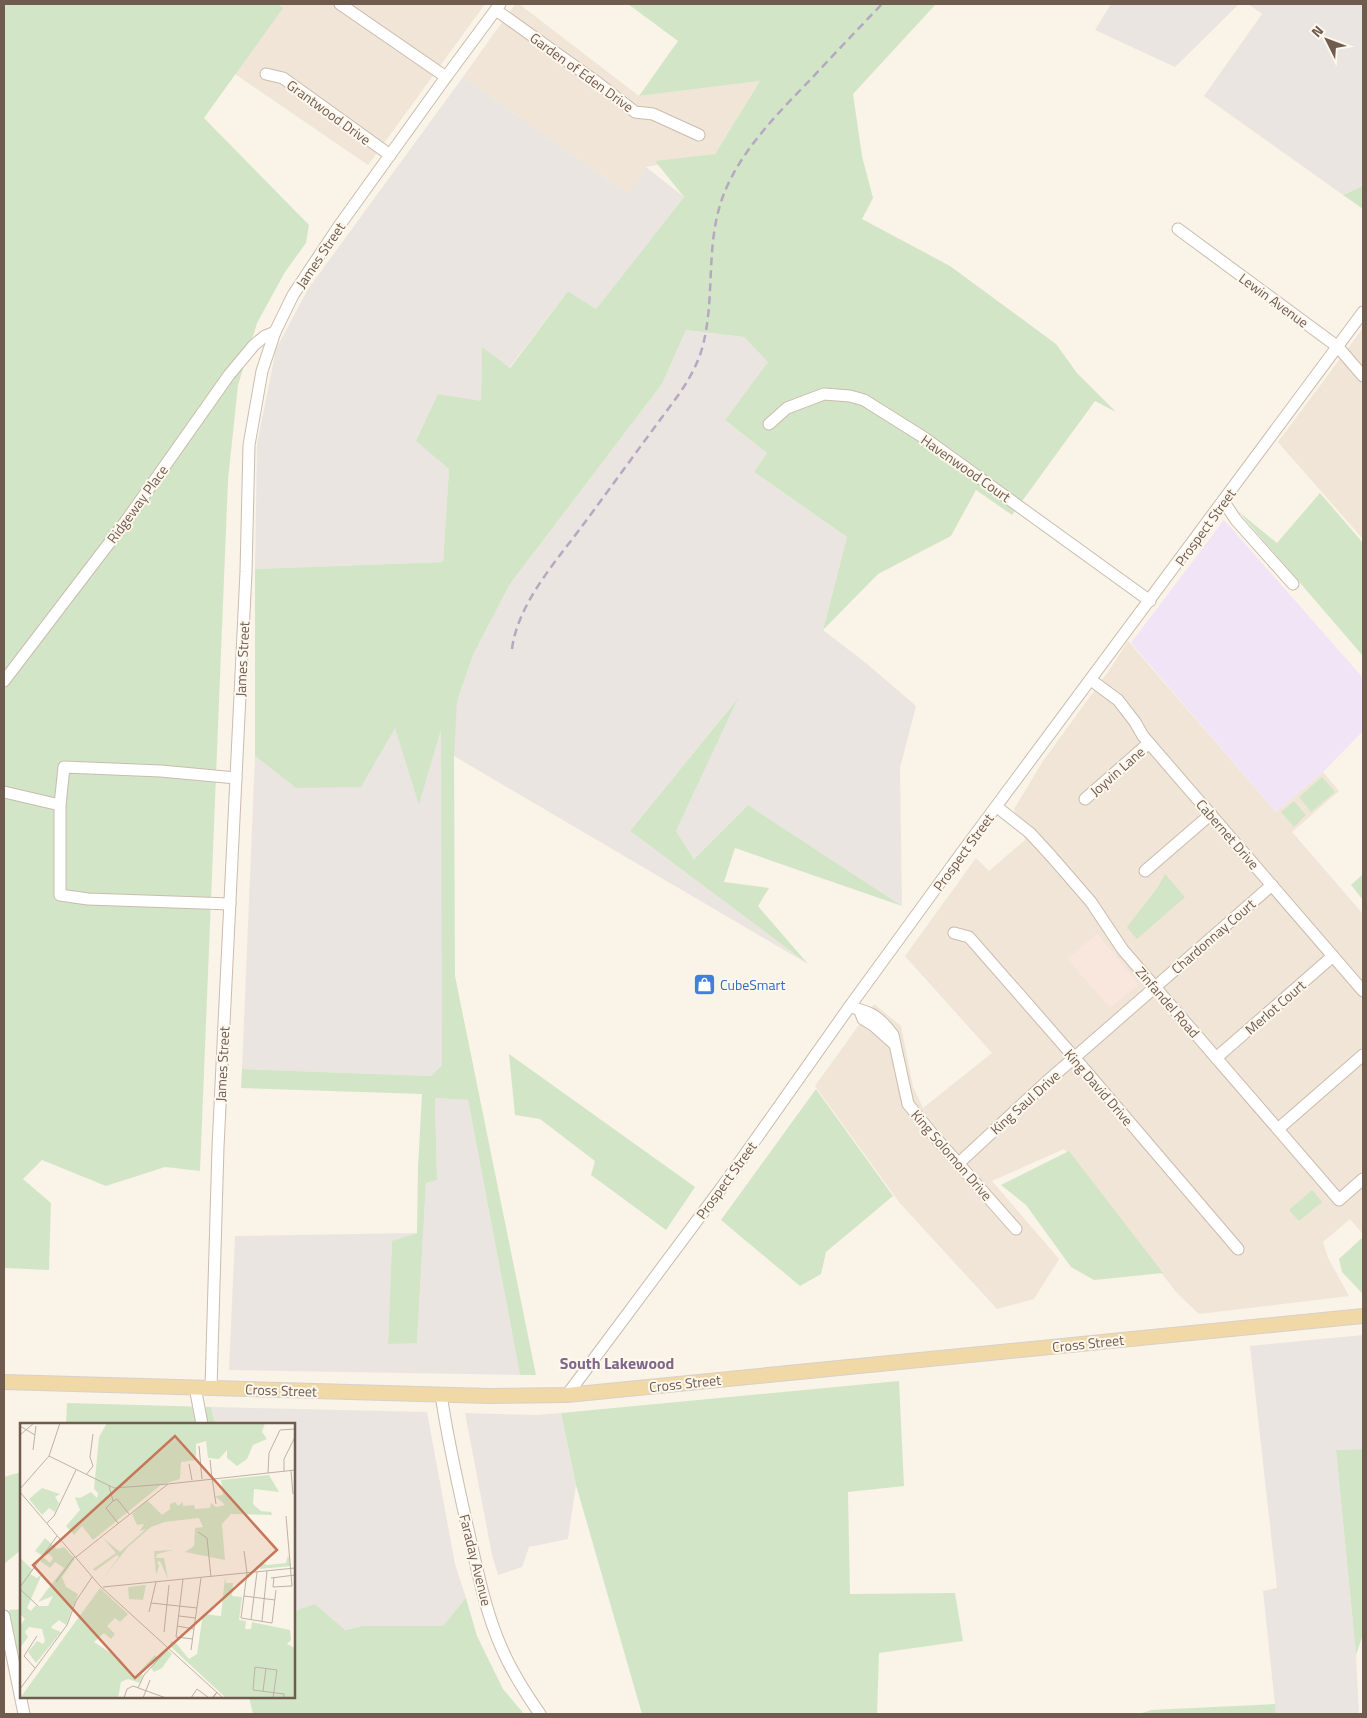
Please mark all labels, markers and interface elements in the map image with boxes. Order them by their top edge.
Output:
north arrow [1302,15,1352,65]
text: N [1306,20,1328,42]
street label: Garden of Eden Drive [526,27,638,117]
street label: Grantwood Drive [283,74,375,150]
street label: James Street [290,218,350,292]
street label: Lewin Avenue [1235,267,1313,333]
street label: Havenwood Court [917,429,1015,507]
street label: Ridgeway Place [101,460,173,548]
street label: Prospect Street [1170,484,1240,570]
street label: James Street [230,621,254,697]
street label: Joyvin Lane [1085,741,1149,801]
street label: Cabernet Drive [1192,794,1264,874]
street label: Prospect Street [928,809,998,895]
street label: Chardonnay Court [1166,893,1260,979]
street label: Zinfandel Road [1131,962,1205,1042]
shop icon: CubeSmart [692,972,716,996]
place label: CubeSmart [720,974,785,995]
street label: Merlot Court [1240,975,1310,1039]
street label: James Street [210,1026,234,1102]
street label: King David Drive [1060,1044,1138,1130]
street label: King Saul Drive [985,1065,1065,1139]
street label: King Solomon Drive [906,1105,998,1205]
street label: Prospect Street [691,1137,761,1223]
street label: Cross Street [1051,1329,1125,1357]
district label: South Lakewood [560,1351,674,1375]
street label: Cross Street [648,1369,722,1397]
street label: Cross Street [245,1378,317,1402]
inset map [20,1423,295,1698]
street label: Faraday Avenue [454,1512,498,1608]

